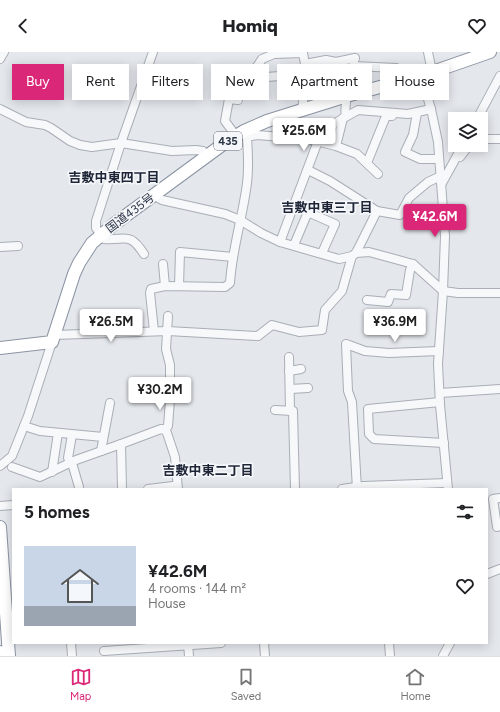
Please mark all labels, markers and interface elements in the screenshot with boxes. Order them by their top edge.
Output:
icon: back [12,15,34,37]
text: Homiq [222,15,278,37]
icon: heart [466,15,488,37]
chip: Buy [12,64,64,100]
chip: Rent [72,64,129,100]
chip: Filters [137,64,203,100]
chip: New [211,64,269,100]
chip: Apartment [277,64,372,100]
chip: House [380,64,449,100]
map controls [448,112,488,152]
button: layers [448,112,488,152]
pin: ¥25.6M [271,118,337,152]
text: ¥25.6M [282,123,326,138]
road number: 435 [214,132,242,150]
district label: 吉敷中東四丁目 [68,170,160,185]
street label: 国道435号 [103,190,157,236]
district label: 吉敷中東三丁目 [281,200,373,215]
pin: ¥42.6M [402,204,468,238]
text: ¥42.6M [412,209,458,224]
pin: ¥26.5M [78,309,144,343]
pin: ¥36.9M [362,309,428,343]
text: ¥26.5M [89,314,133,329]
text: ¥36.9M [373,314,417,329]
pin: ¥30.2M [127,377,193,411]
text: ¥30.2M [137,382,183,397]
district label: 吉敷中東二丁目 [162,463,254,478]
icon: filters [454,501,476,523]
text: 5 homes [24,502,90,522]
text: ¥42.6M [148,561,207,581]
icon: home [56,562,104,610]
icon: heart [454,575,476,597]
text: 4 rooms · 144 m² [148,581,246,596]
text: House [148,596,186,611]
tab: Map [70,666,92,703]
tab: Saved [231,666,261,703]
tab: Home [400,666,430,703]

